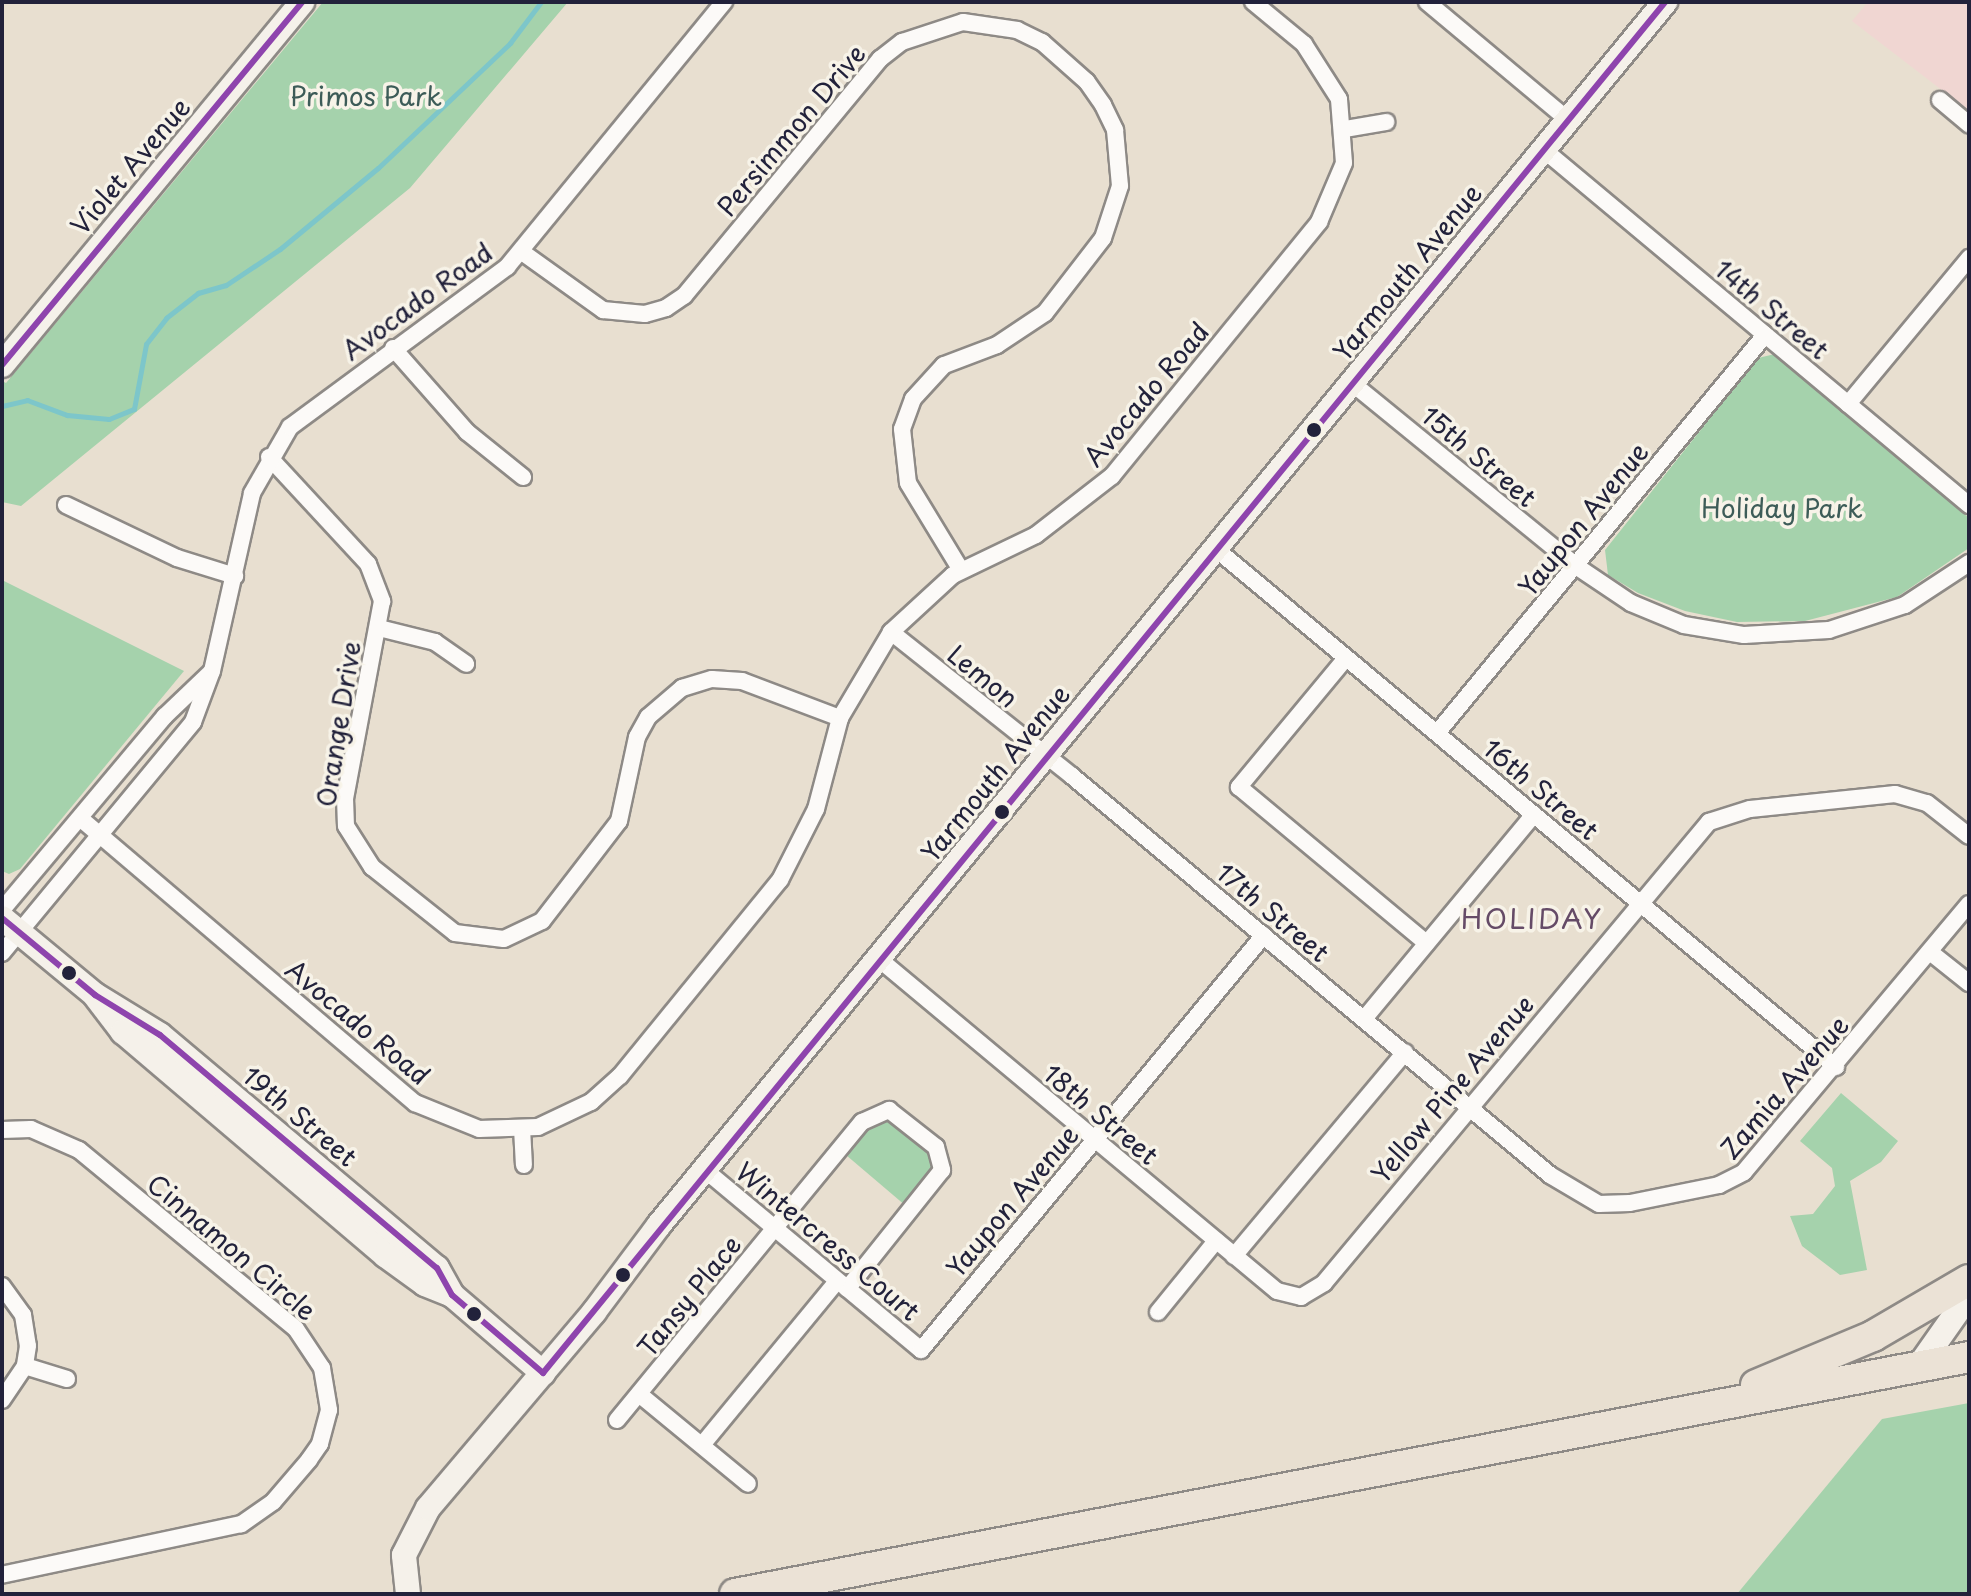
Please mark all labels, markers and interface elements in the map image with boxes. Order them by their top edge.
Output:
street label: Persimmon Drive [710,38,872,222]
park label: Primos Park [290,80,442,112]
street label: Violet Avenue [63,91,197,241]
street label: Yarmouth Avenue [1326,177,1488,367]
street label: Avocado Road [336,236,498,366]
street label: 14th Street [1708,252,1836,366]
street label: Avocado Road [1077,316,1215,472]
street label: 15th Street [1415,399,1543,513]
unlabelled marker [1306,422,1322,438]
street label: Yaupon Avenue [1512,436,1654,602]
park label: Holiday Park [1702,492,1862,524]
street label: Lemon [942,638,1024,714]
street label: Orange Drive [310,639,366,809]
street label: Yarmouth Avenue [914,678,1076,868]
street label: 16th Street [1477,731,1605,847]
unlabelled marker [994,804,1010,820]
street label: 17th Street [1210,856,1336,968]
district label: HOLIDAY [1463,901,1601,935]
street label: Avocado Road [280,953,436,1091]
unlabelled marker [61,965,77,981]
street label: Yellow Pine Avenue [1364,989,1540,1189]
street label: Zamia Avenue [1714,1010,1854,1164]
street label: 18th Street [1037,1057,1165,1171]
street label: 19th Street [237,1060,363,1172]
street label: Yaupon Avenue [939,1119,1085,1283]
street label: Wintercress Court [730,1155,926,1327]
street label: Cinnamon Circle [141,1167,323,1327]
street label: Tansy Place [631,1229,747,1363]
unlabelled marker [615,1267,631,1283]
unlabelled marker [466,1306,482,1322]

